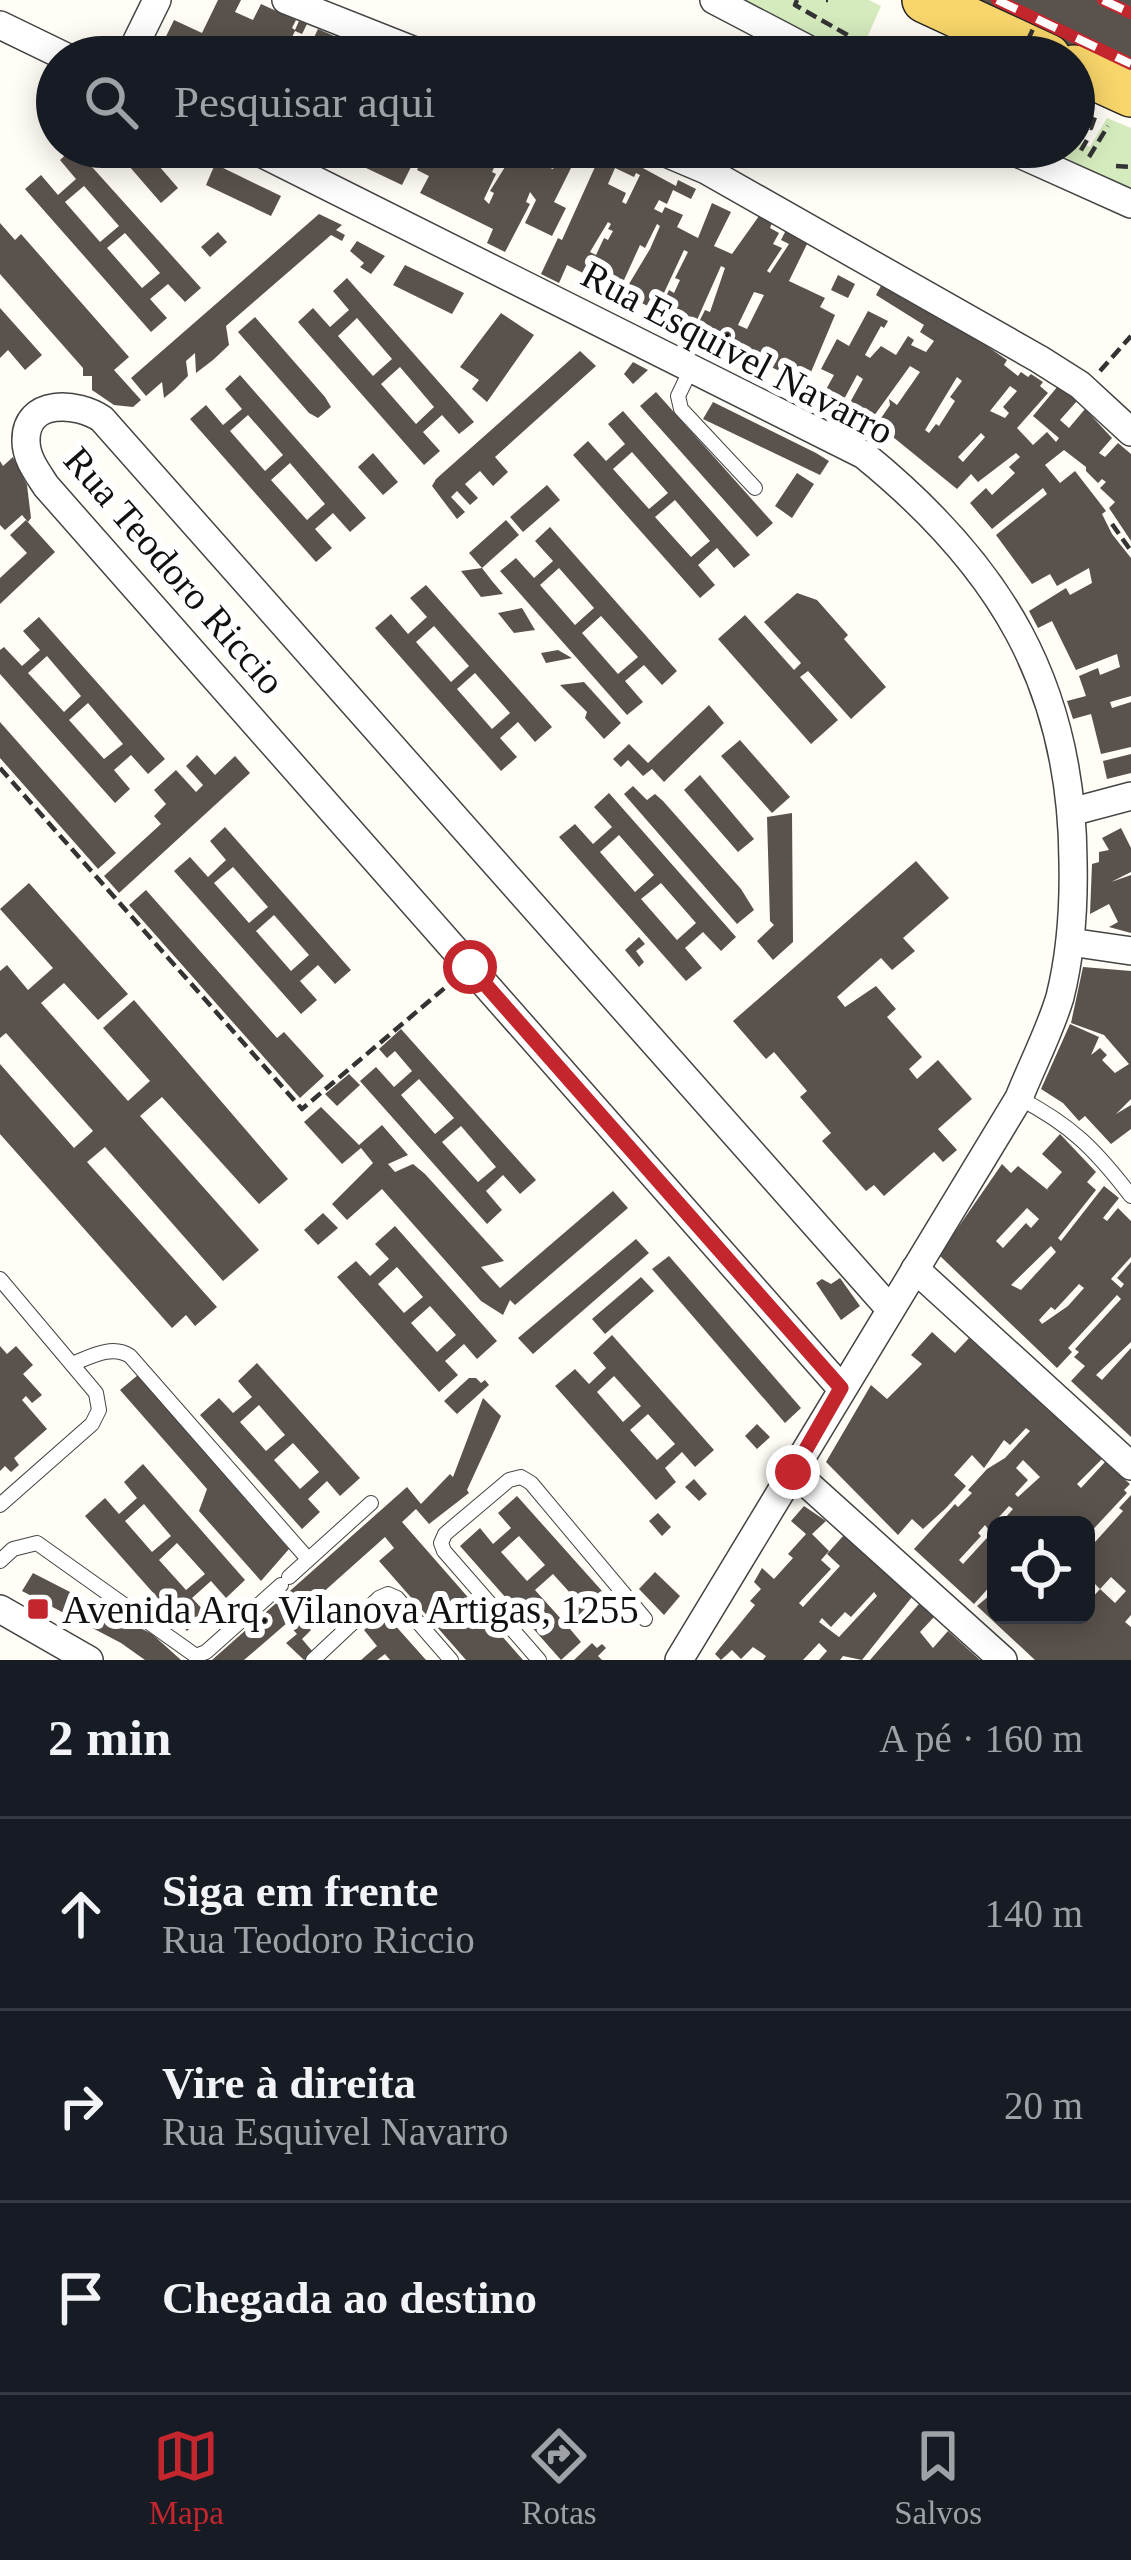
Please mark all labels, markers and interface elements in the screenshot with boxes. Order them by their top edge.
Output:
search box [36,36,1095,168]
icon: search [78,69,144,135]
text: Pesquisar aqui [174,77,435,127]
street label: Rua Esquivel Navarro [574,252,901,454]
street label: Rua Teodoro Riccio [56,438,293,702]
route start [443,940,497,994]
route end [766,1445,820,1499]
map controls [987,1516,1095,1624]
button: locate [987,1516,1095,1624]
place label: Avenida Arq. Vilanova Artigas, 1255 [62,1588,639,1632]
marker: Avenida Arq. Vilanova Artigas, 1255 [25,1596,51,1622]
text: 2 min [48,1710,171,1766]
text: A pé · 160 m [879,1717,1083,1760]
text: Siga em frente [162,1866,439,1916]
icon: ahead [48,1881,114,1947]
text: 140 m [984,1892,1083,1935]
text: Rua Teodoro Riccio [162,1918,475,1961]
text: Vire à direita [162,2058,416,2108]
icon: right [48,2073,114,2139]
text: 20 m [1004,2084,1083,2127]
text: Rua Esquivel Navarro [162,2110,509,2153]
icon: arrive [48,2265,114,2331]
text: Chegada ao destino [162,2273,537,2323]
tab: Mapa [149,2423,224,2532]
tab: Rotas [521,2423,597,2532]
tab: Salvos [894,2423,982,2532]

